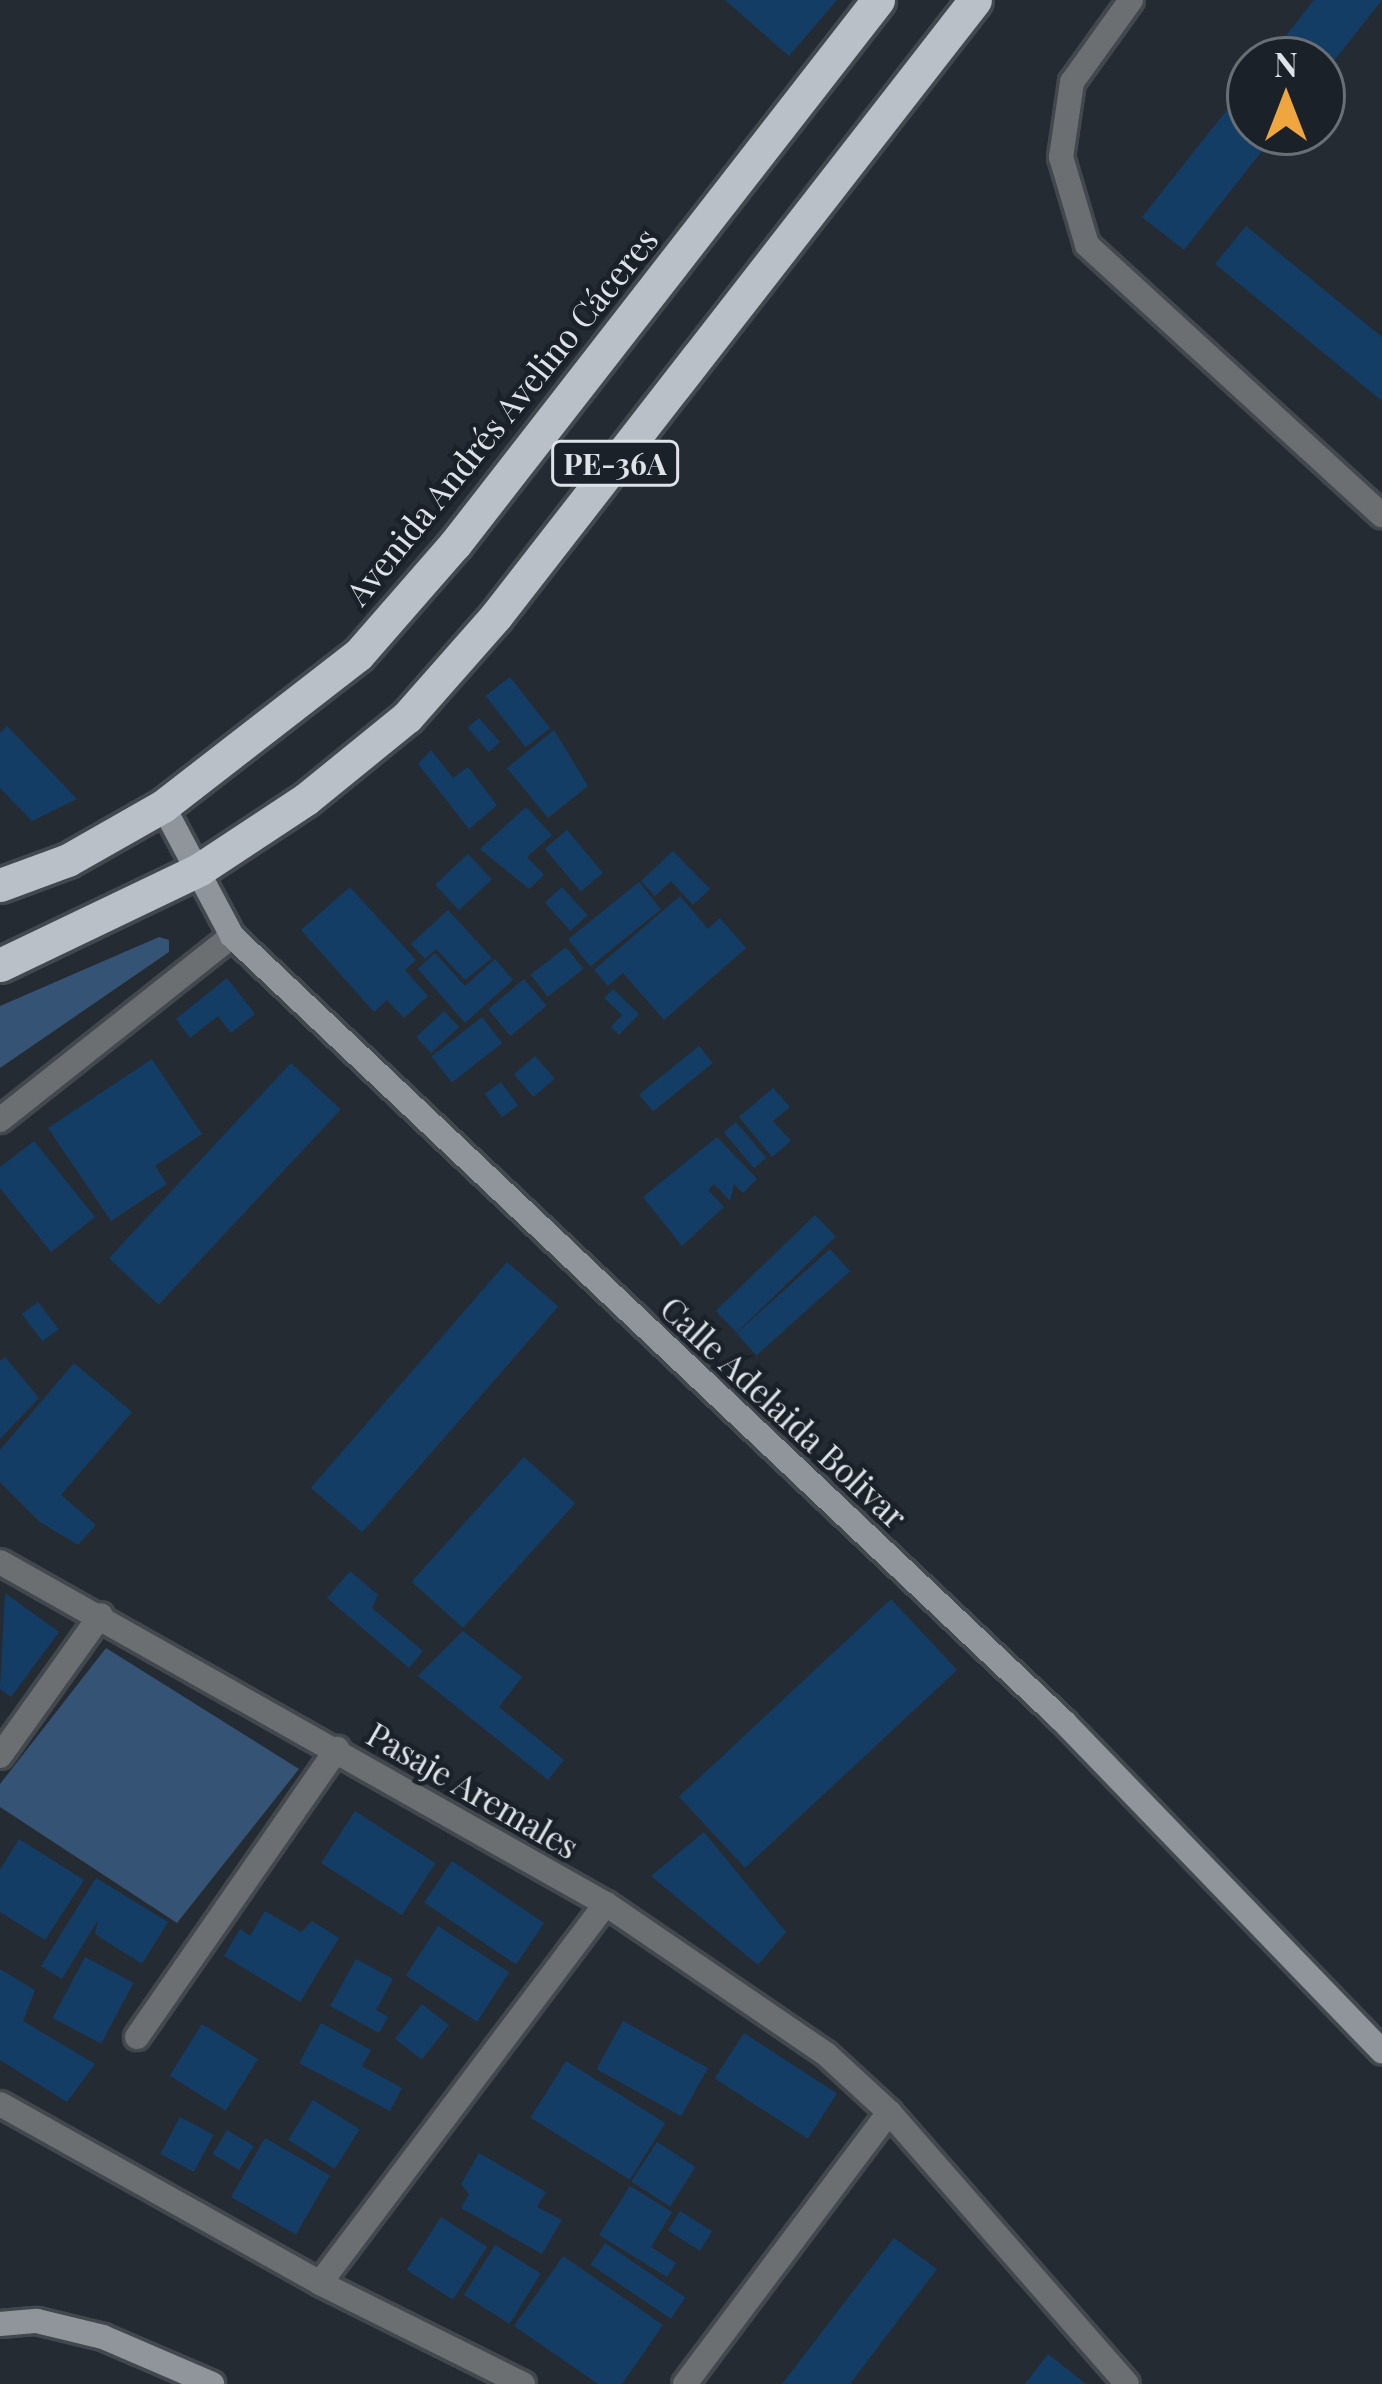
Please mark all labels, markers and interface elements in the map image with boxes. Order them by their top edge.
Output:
north arrow [1226,36,1346,156]
text: N [1274,41,1298,85]
street label: Avenida Andrés Avelino Cáceres [336,219,666,613]
road number: PE-36A [549,439,681,487]
street label: Calle Adelaida Bolivar [652,1287,916,1537]
street label: Pasaje Aremales [360,1713,586,1867]

